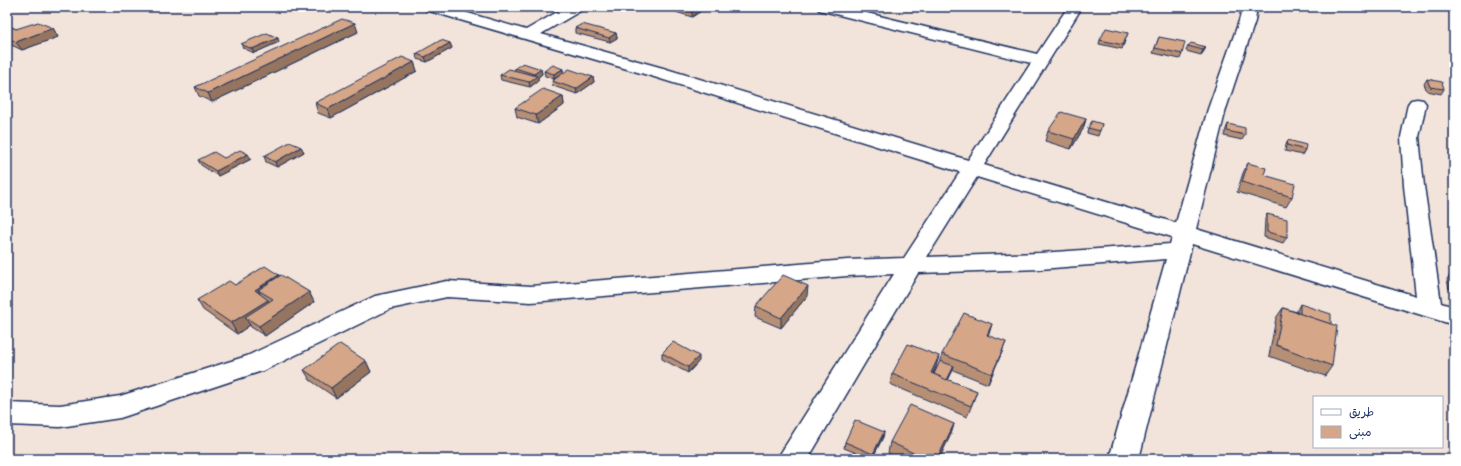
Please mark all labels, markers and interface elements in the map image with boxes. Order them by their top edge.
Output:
legend [1313,396,1443,448]
text: طريق [1349,405,1374,420]
text: مبنى [1349,425,1372,440]

